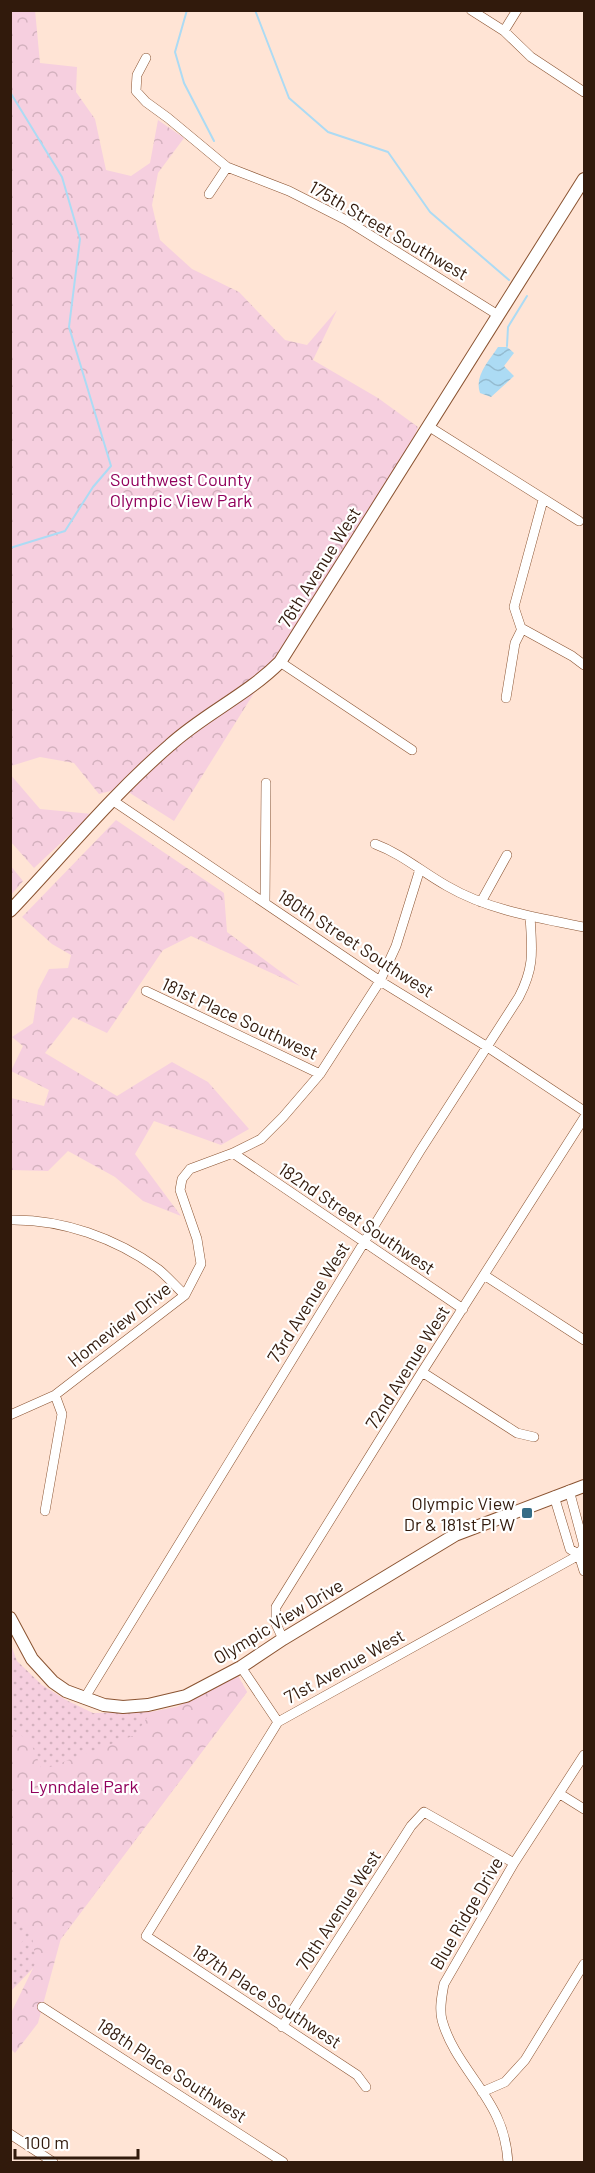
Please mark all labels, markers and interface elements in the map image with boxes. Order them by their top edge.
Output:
street label: 175th Street Southwest [306,175,472,285]
park label: Southwest County Olympic View Park [110,468,252,511]
street label: 76th Avenue West [273,503,365,631]
street label: 180th Street Southwest [274,884,438,1002]
street label: 181st Place Southwest [158,972,322,1064]
street label: 182nd Street Southwest [274,1157,440,1279]
street label: 73rd Avenue West [262,1238,354,1366]
street label: Homeview Drive [63,1277,175,1371]
street label: 72nd Avenue West [360,1301,454,1433]
place label: Olympic View Dr & 181st Pl W [404,1492,515,1535]
marker: Olympic View Dr & 181st Pl W [520,1506,534,1520]
street label: Olympic View Drive [209,1574,347,1668]
street label: 71st Avenue West [280,1624,408,1708]
park label: Lynndale Park [29,1775,139,1797]
street label: 70th Avenue West [291,1846,385,1974]
street label: Blue Ridge Drive [425,1853,507,1973]
street label: 187th Place Southwest [188,1939,346,2053]
street label: 188th Place Southwest [93,2013,251,2127]
scale bar [15,2122,138,2160]
text: 100 m [24,2131,69,2153]

